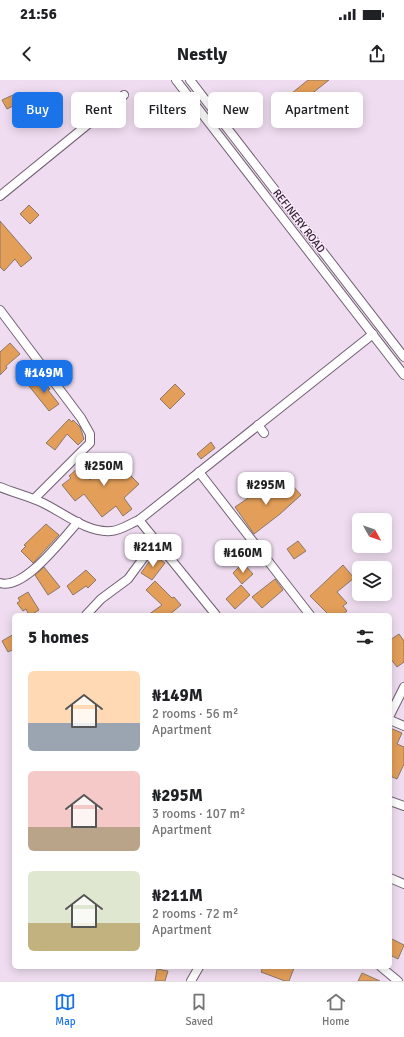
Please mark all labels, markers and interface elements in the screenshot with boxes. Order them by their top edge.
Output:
text: 21:56 [20,5,57,23]
icon: back [16,43,38,65]
text: Nestly [177,43,227,65]
icon: share [366,43,388,65]
chip: Buy [12,92,63,128]
chip: Rent [71,92,126,128]
chip: Filters [134,92,200,128]
chip: New [208,92,263,128]
chip: Apartment [271,92,363,128]
street label: REFINERY ROAD [270,187,328,255]
pin: ₦149M [16,360,72,394]
text: ₦149M [25,365,63,381]
pin: ₦250M [76,453,132,487]
text: ₦250M [85,458,123,474]
pin: ₦295M [238,472,294,506]
text: ₦295M [247,477,285,493]
north arrow [352,513,392,553]
map controls [352,513,392,601]
pin: ₦211M [125,534,181,568]
text: ₦211M [134,539,172,555]
pin: ₦160M [215,540,271,574]
text: ₦160M [224,545,262,561]
button: layers [352,561,392,601]
icon: filters [354,626,376,648]
text: 5 homes [28,627,89,648]
text: ₦149M [152,685,203,706]
icon: home [60,687,108,735]
text: 2 rooms · 56 m² [152,706,238,722]
text: Apartment [152,722,212,738]
text: ₦295M [152,785,203,806]
icon: home [60,787,108,835]
text: 3 rooms · 107 m² [152,806,245,822]
text: Apartment [152,822,212,838]
text: ₦211M [152,885,203,906]
icon: home [60,887,108,935]
text: 2 rooms · 72 m² [152,906,238,922]
text: Apartment [152,922,212,938]
tab: Map [54,991,76,1028]
tab: Saved [185,991,213,1028]
tab: Home [322,991,350,1028]

